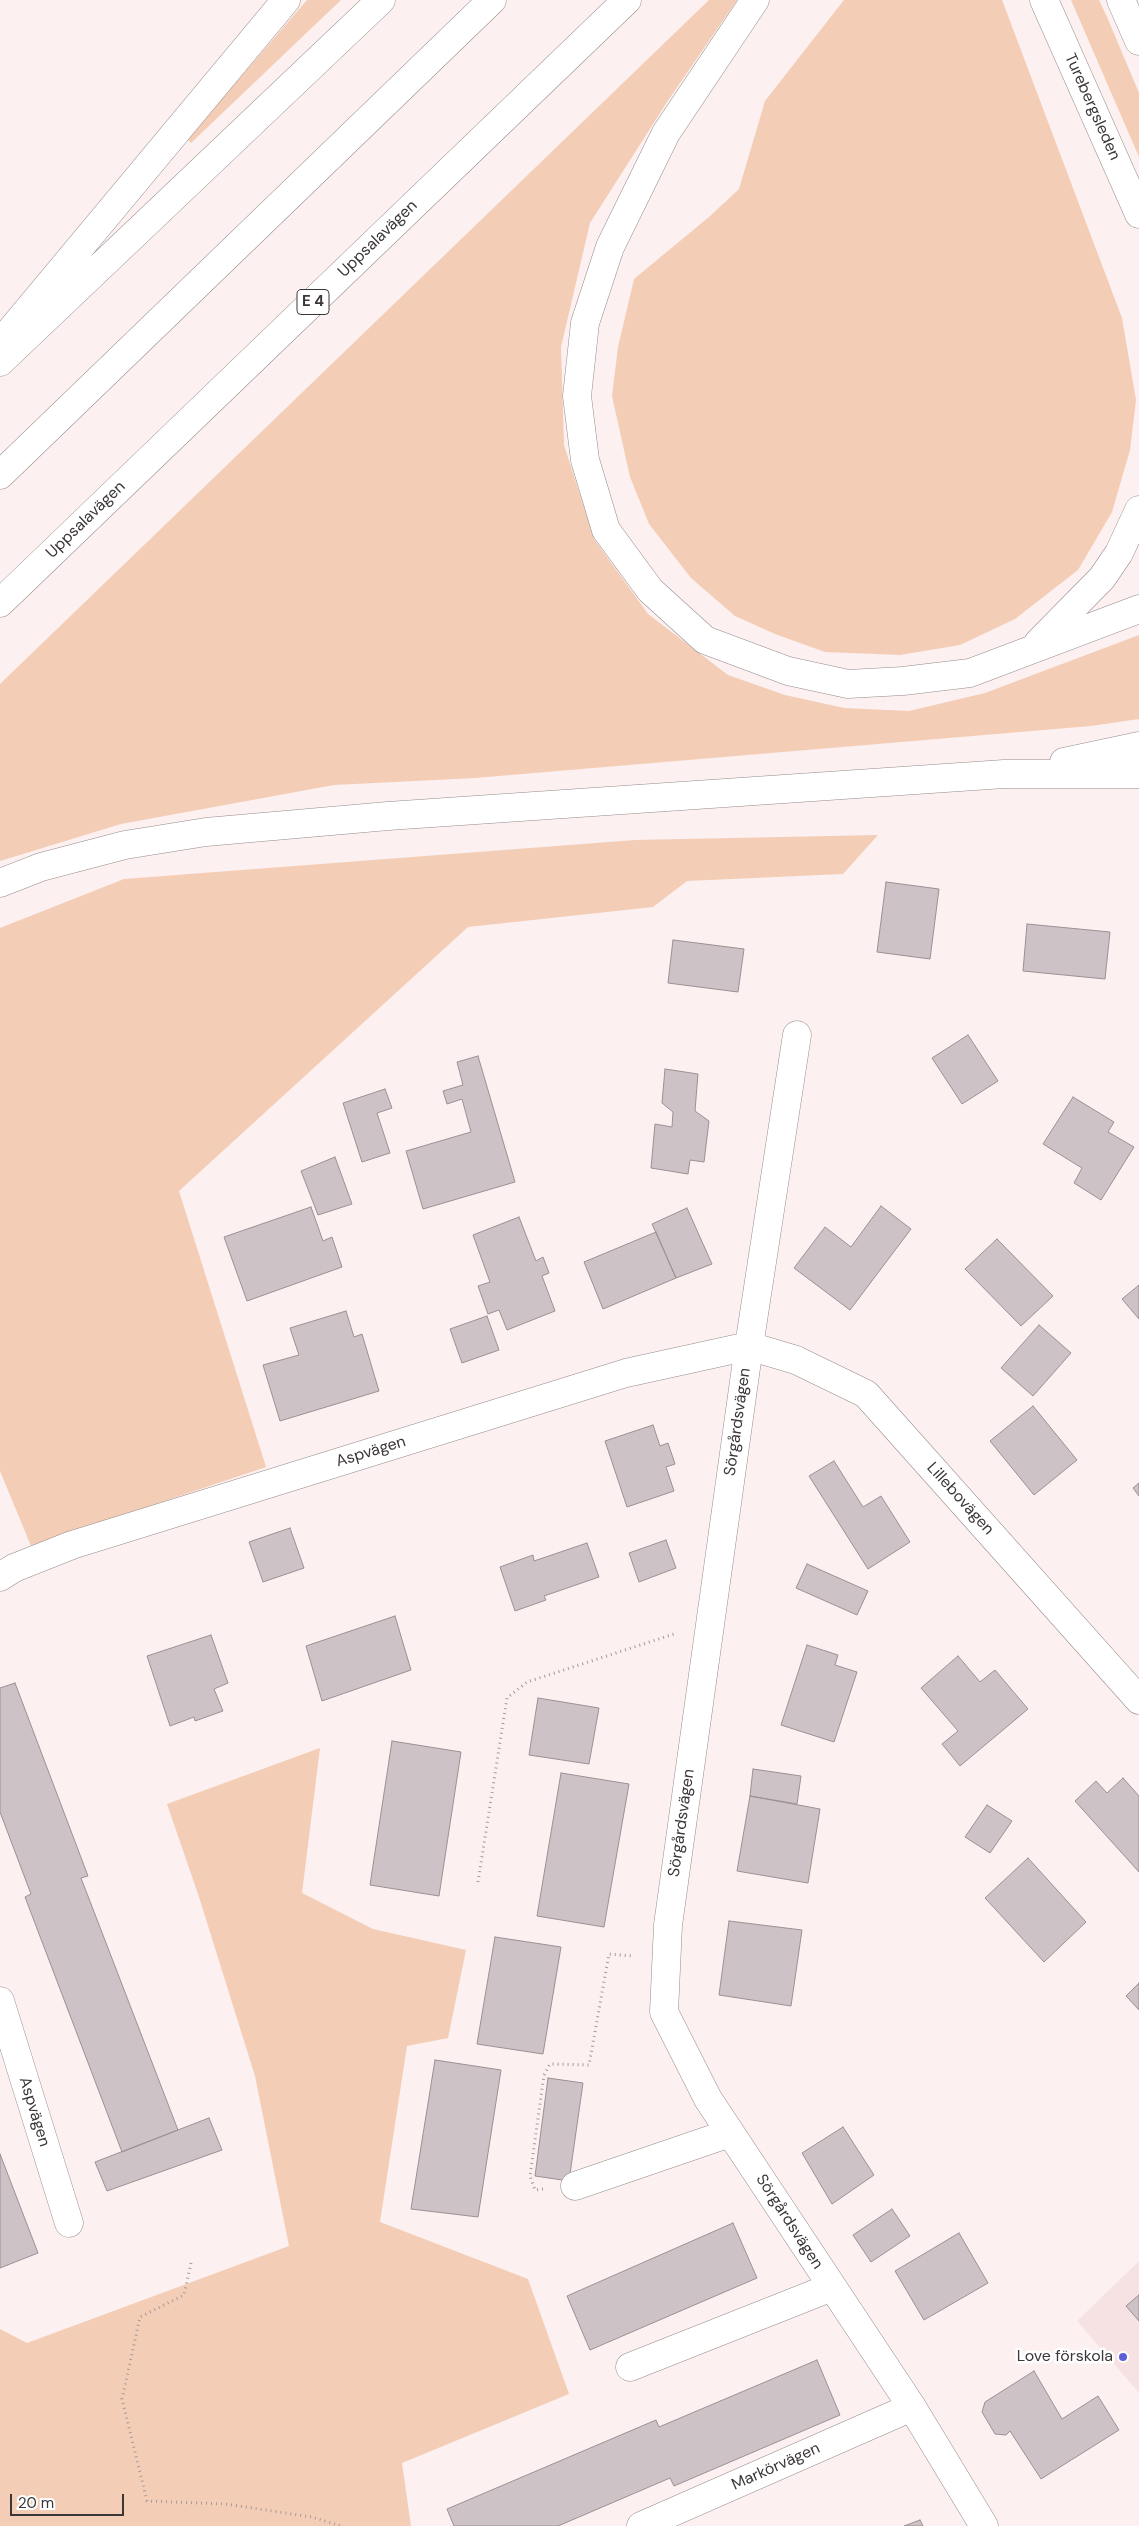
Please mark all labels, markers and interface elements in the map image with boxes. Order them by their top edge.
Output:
street label: Turebergsleden [1060,51,1124,163]
street label: Uppsalavägen [334,196,422,282]
road number: E 4 [297,290,329,314]
street label: Uppsalavägen [42,477,130,563]
street label: Sörgårdsvägen [721,1367,755,1477]
street label: Aspvägen [334,1432,408,1472]
street label: Lillebovägen [922,1459,998,1539]
street label: Sörgårdsvägen [665,1768,699,1878]
street label: Aspvägen [14,2075,54,2149]
street label: Sörgårdsvägen [751,2171,827,2273]
place label: Love förskola [1017,2347,1113,2367]
marker: Love förskola [1117,2351,1129,2363]
street label: Markörvägen [729,2439,823,2495]
scale bar [12,2484,126,2516]
text: 20 m [18,2493,54,2513]

